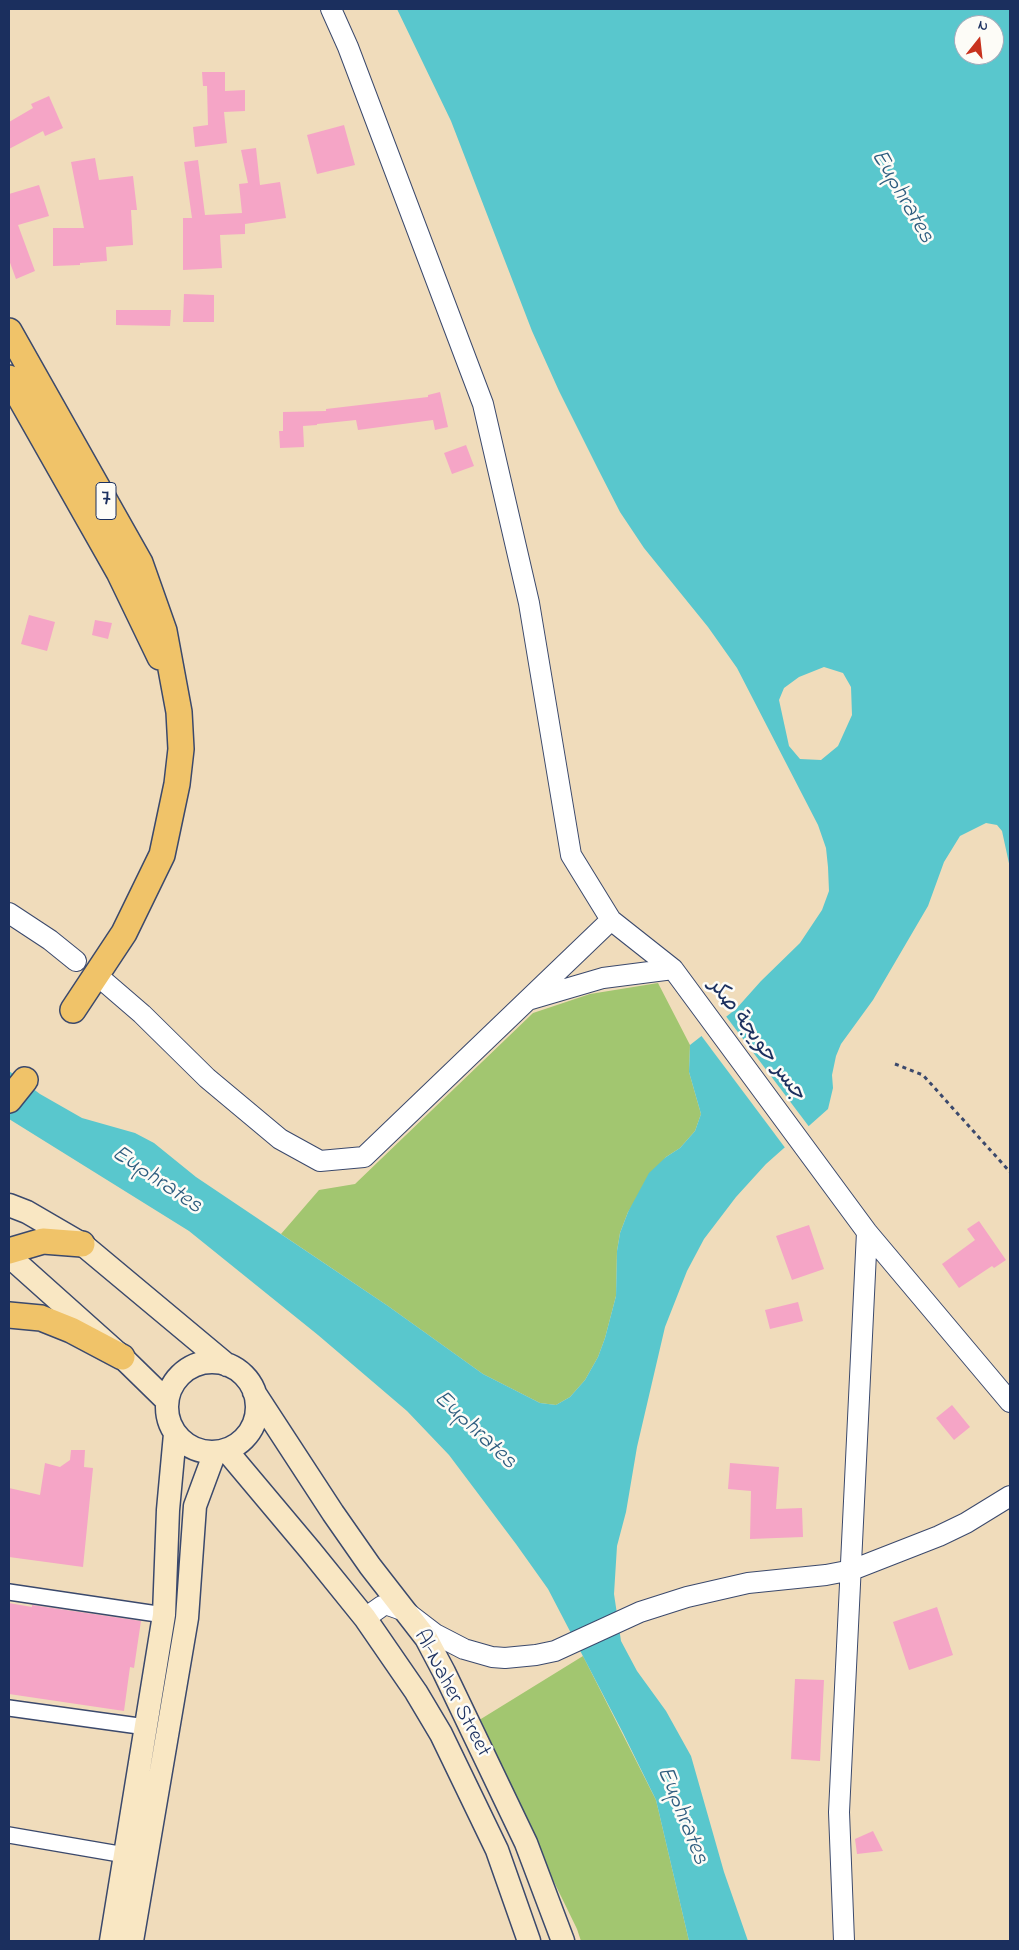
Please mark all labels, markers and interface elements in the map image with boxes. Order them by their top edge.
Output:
north arrow [954,15,1004,65]
text: N [976,15,990,37]
water label: Euphrates [863,145,939,249]
road number: 7 [96,482,116,520]
street label: جسر حويجة صكر [701,974,811,1108]
water label: Euphrates [105,1140,207,1222]
water label: Euphrates [426,1385,522,1477]
street label: Al-Naher Street [406,1626,496,1762]
water label: Euphrates [648,1763,714,1869]

